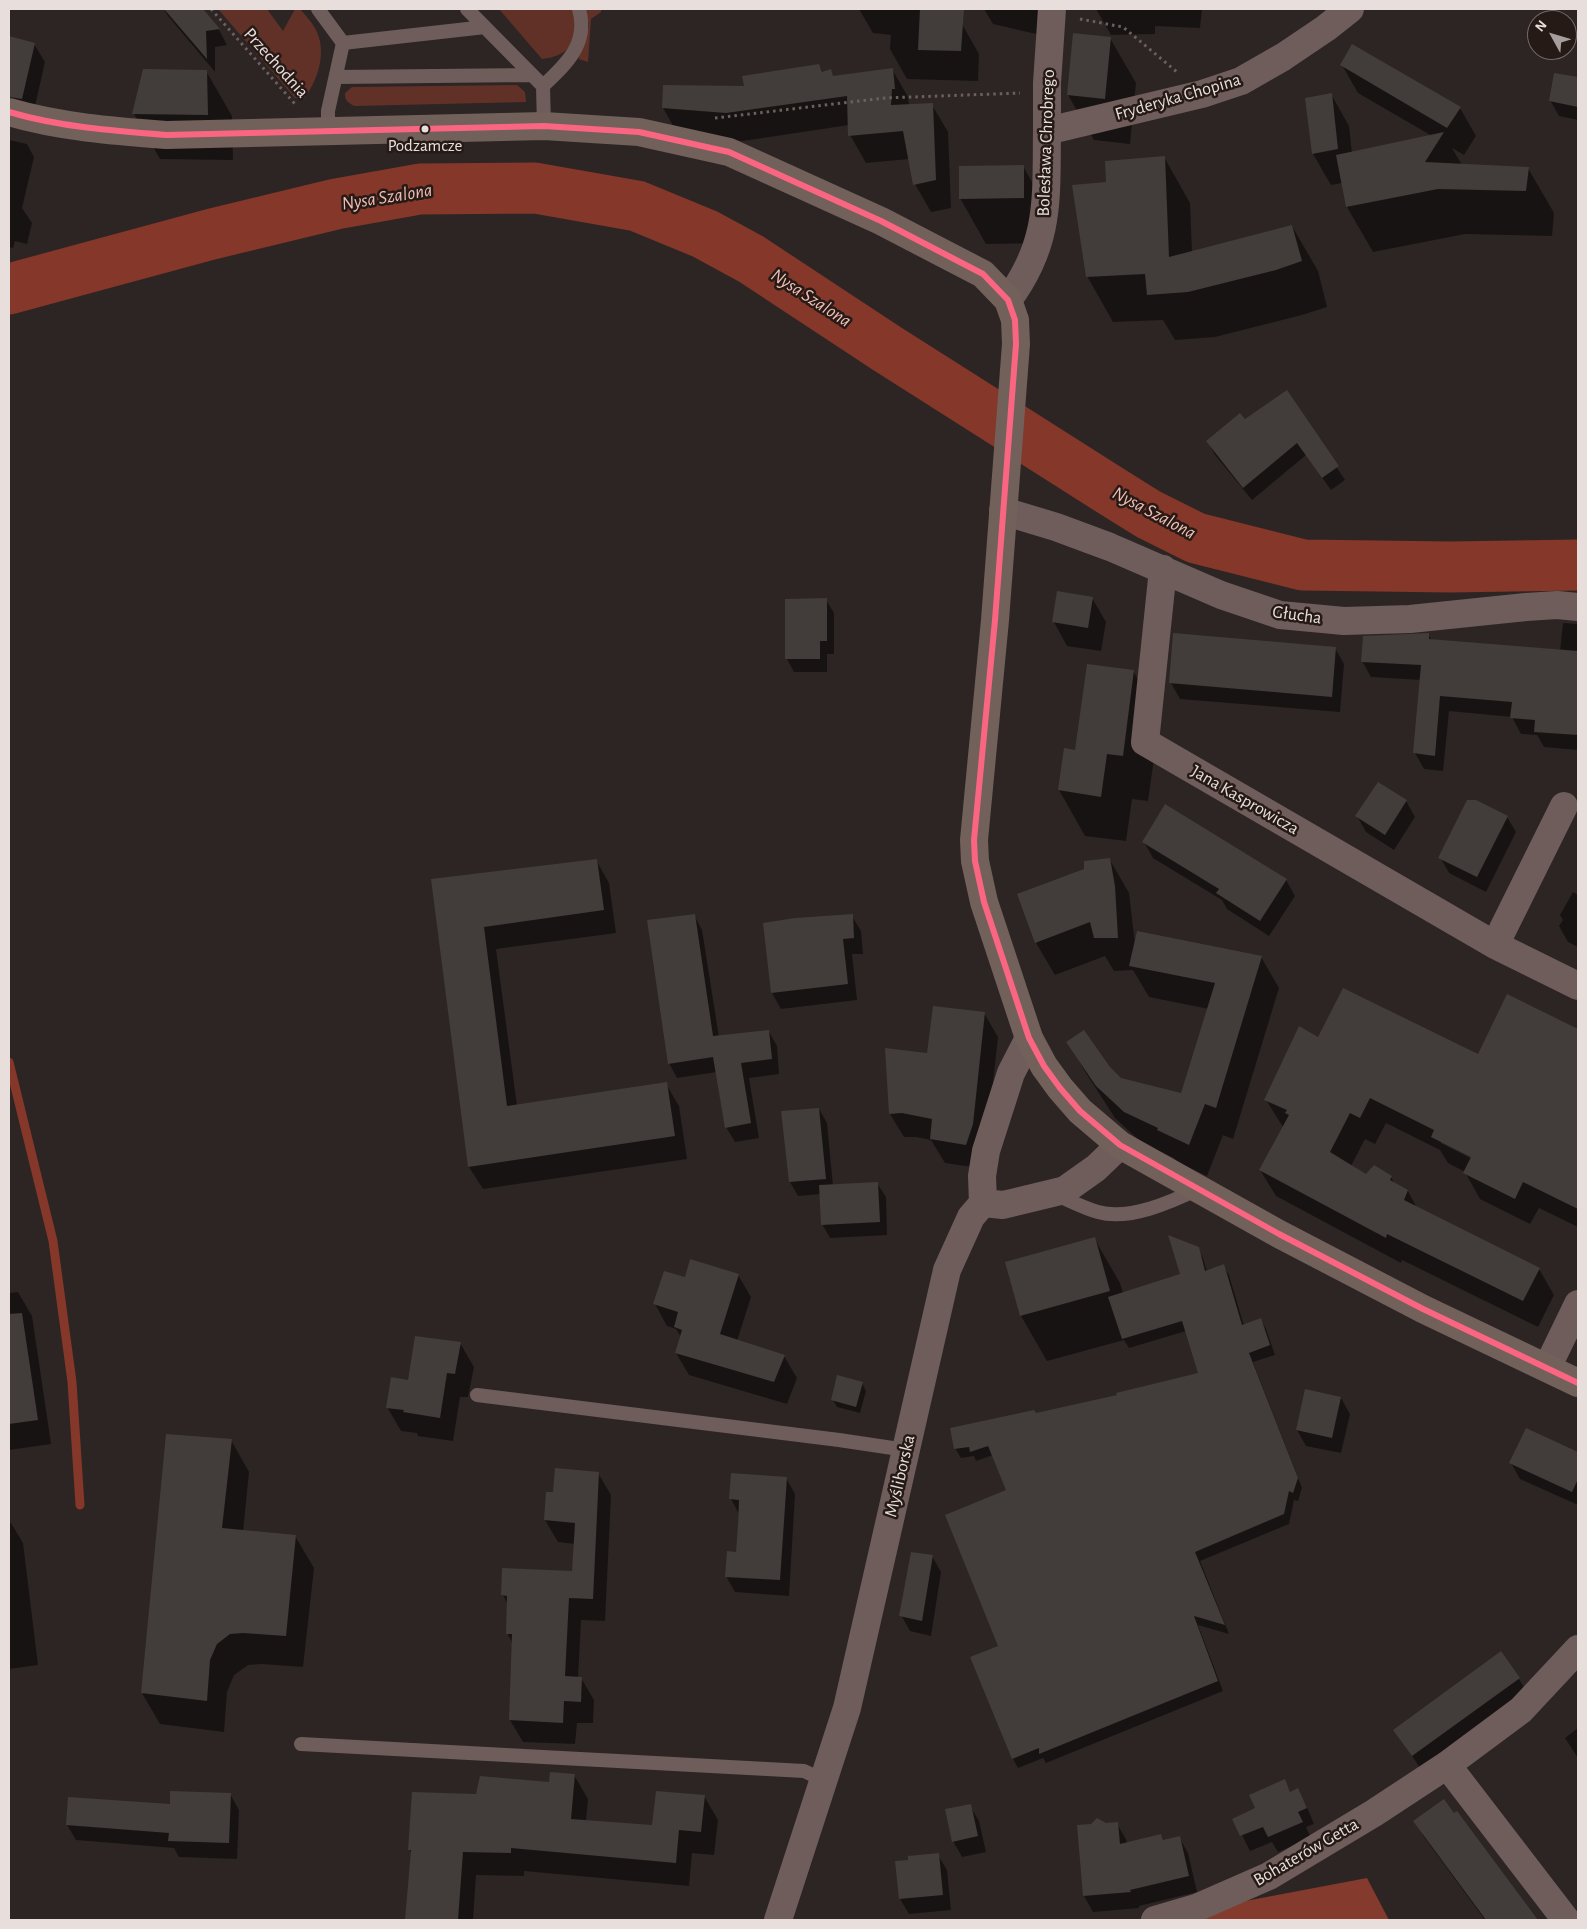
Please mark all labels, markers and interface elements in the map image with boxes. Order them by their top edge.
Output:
north arrow [1527,10,1577,60]
text: N [1533,18,1550,34]
street label: Przechodnia [239,24,313,102]
street label: Bolesława Chrobrego [1033,69,1059,217]
street label: Fryderyka Chopina [1113,69,1243,125]
marker: Podzamcze [420,124,430,134]
place label: Podzamcze [388,136,462,156]
water label: Nysa Szalona [340,179,434,215]
water label: Nysa Szalona [767,264,855,332]
water label: Nysa Szalona [1108,482,1200,544]
street label: Głucha [1271,601,1323,629]
street label: Jana Kasprowicza [1187,760,1303,840]
street label: Myśliborska [880,1433,920,1519]
street label: Bohaterów Getta [1250,1813,1362,1891]

